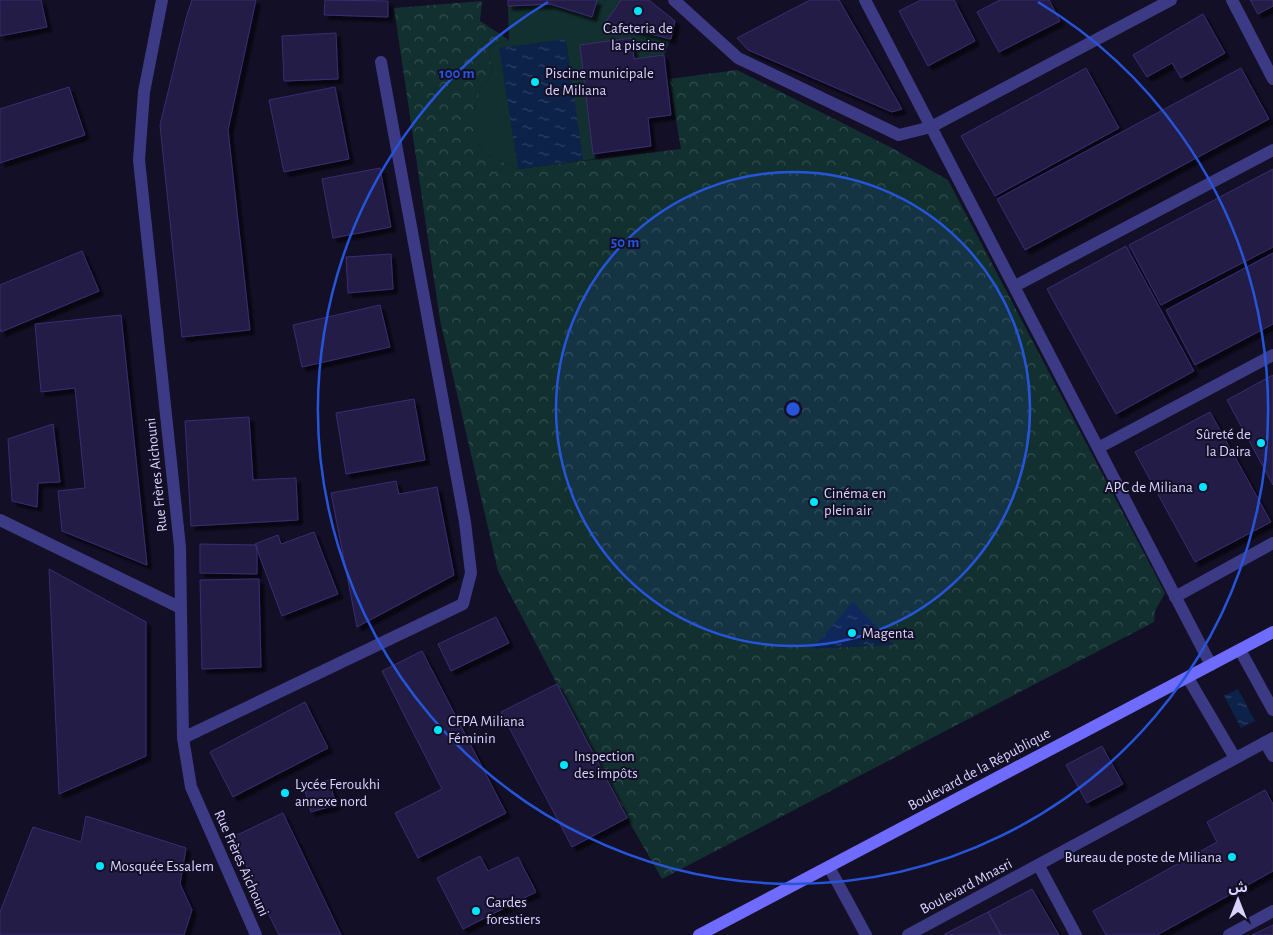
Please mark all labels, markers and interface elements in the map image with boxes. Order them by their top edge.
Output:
marker: Cafeteria de la piscine [632,5,644,17]
place label: Cafeteria de la piscine [603,21,673,53]
text: 100 m [439,66,475,81]
place label: Piscine municipale de Miliana [545,66,654,98]
marker: Piscine municipale de Miliana [529,76,541,88]
text: 50 m [611,235,639,250]
centre of rings [784,400,802,418]
street label: Rue Frères Aichouni [143,417,170,533]
place label: Sûreté de la Daira [1196,427,1251,459]
marker: Sûreté de la Daira [1255,437,1267,449]
place label: APC de Miliana [1105,480,1193,495]
marker: APC de Miliana [1197,481,1209,493]
place label: Cinéma en plein air [824,486,886,518]
marker: Cinéma en plein air [808,496,820,508]
place label: Magenta [862,626,914,641]
marker: Magenta [846,627,858,639]
place label: CFPA Miliana Féminin [448,714,525,746]
marker: CFPA Miliana Féminin [432,724,444,736]
street label: Boulevard de la République [906,725,1053,813]
place label: Inspection des impôts [574,749,638,781]
marker: Inspection des impôts [558,759,570,771]
place label: Lycée Feroukhi annexe nord [295,777,380,809]
marker: Lycée Feroukhi annexe nord [279,787,291,799]
street label: Rue Frères Aichouni [211,808,272,919]
place label: Bureau de poste de Miliana [1065,850,1222,865]
marker: Bureau de poste de Miliana [1226,851,1238,863]
street label: Boulevard Mnasri [918,856,1015,917]
place label: Mosquée Essalem [110,859,214,874]
marker: Mosquée Essalem [94,860,106,872]
north arrow [1213,875,1263,925]
text: ش [1228,881,1248,895]
place label: Gardes forestiers [486,895,541,927]
marker: Gardes forestiers [470,905,482,917]

